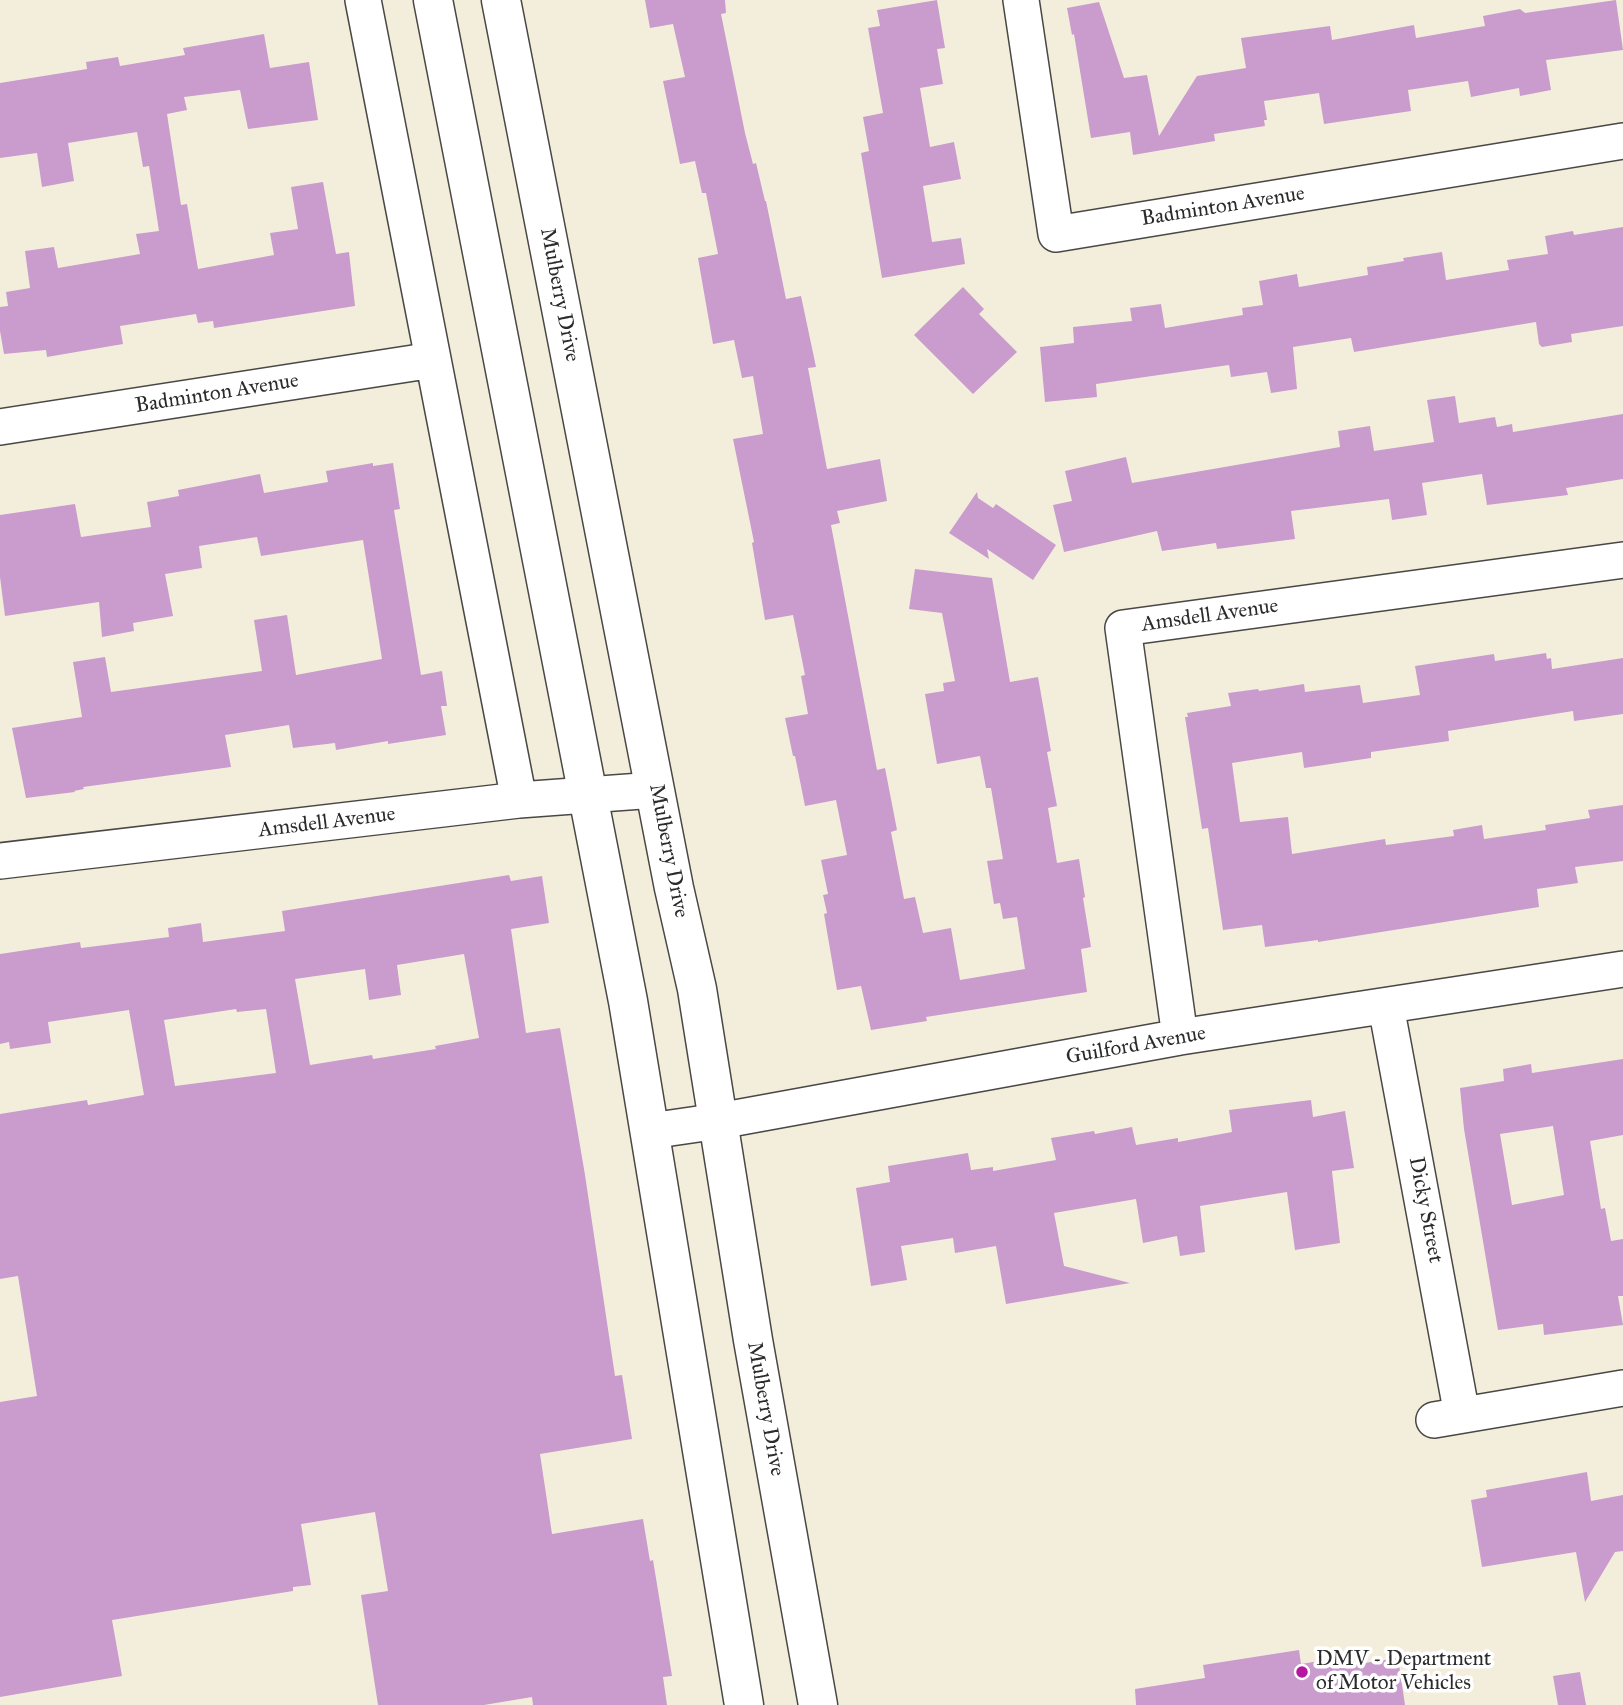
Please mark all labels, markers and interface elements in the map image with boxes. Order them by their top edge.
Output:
street label: Badminton Avenue [1139,182,1307,232]
street label: Mulberry Drive [534,226,584,364]
street label: Badminton Avenue [133,369,301,419]
street label: Amsdell Avenue [1140,594,1280,638]
street label: Mulberry Drive [643,782,693,920]
street label: Amsdell Avenue [257,802,397,844]
street label: Guilford Avenue [1064,1021,1208,1071]
street label: Dicky Street [1402,1155,1448,1265]
street label: Mulberry Drive [741,1340,789,1478]
place label: DMV - Department of Motor Vehicles [1316,1647,1491,1697]
marker: DMV - Department of Motor Vehicles [1294,1664,1310,1680]

